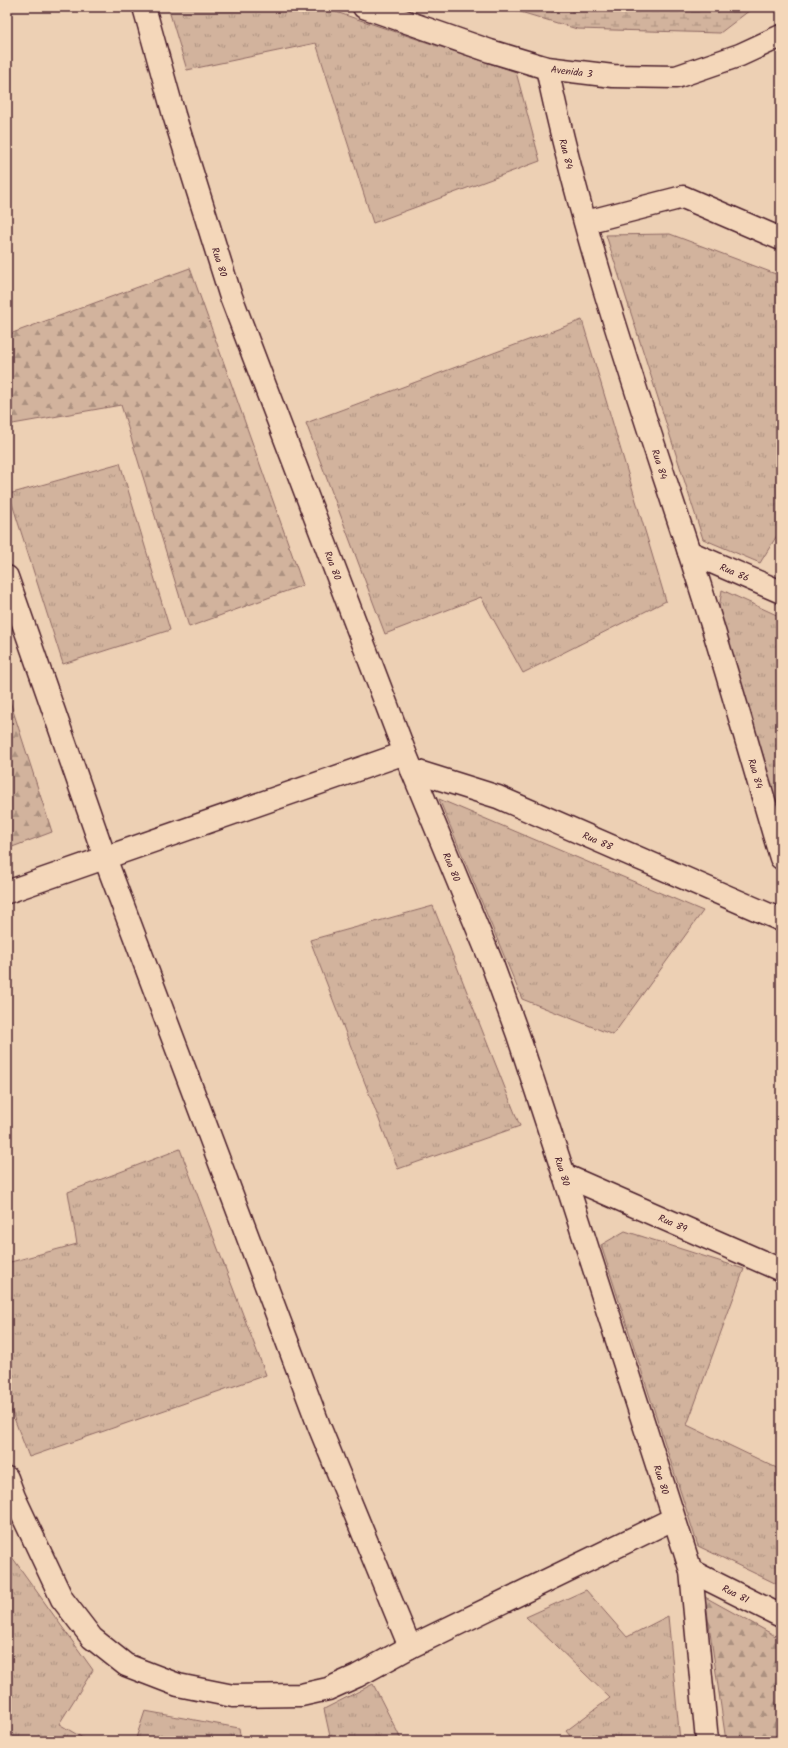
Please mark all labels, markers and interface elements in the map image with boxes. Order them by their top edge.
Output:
street label: Avenida 3 [550,62,594,83]
street label: Rua 84 [554,137,577,171]
street label: Rua 80 [207,245,231,279]
street label: Rua 84 [647,447,672,482]
street label: Rua 80 [320,549,345,583]
street label: Rua 86 [717,559,752,586]
street label: Rua 84 [743,757,767,791]
street label: Rua 88 [580,828,616,855]
street label: Rua 80 [438,850,464,884]
street label: Rua 80 [549,1154,574,1188]
street label: Rua 89 [656,1210,690,1237]
street label: Rua 80 [648,1463,673,1497]
street label: Rua 81 [719,1581,752,1608]

